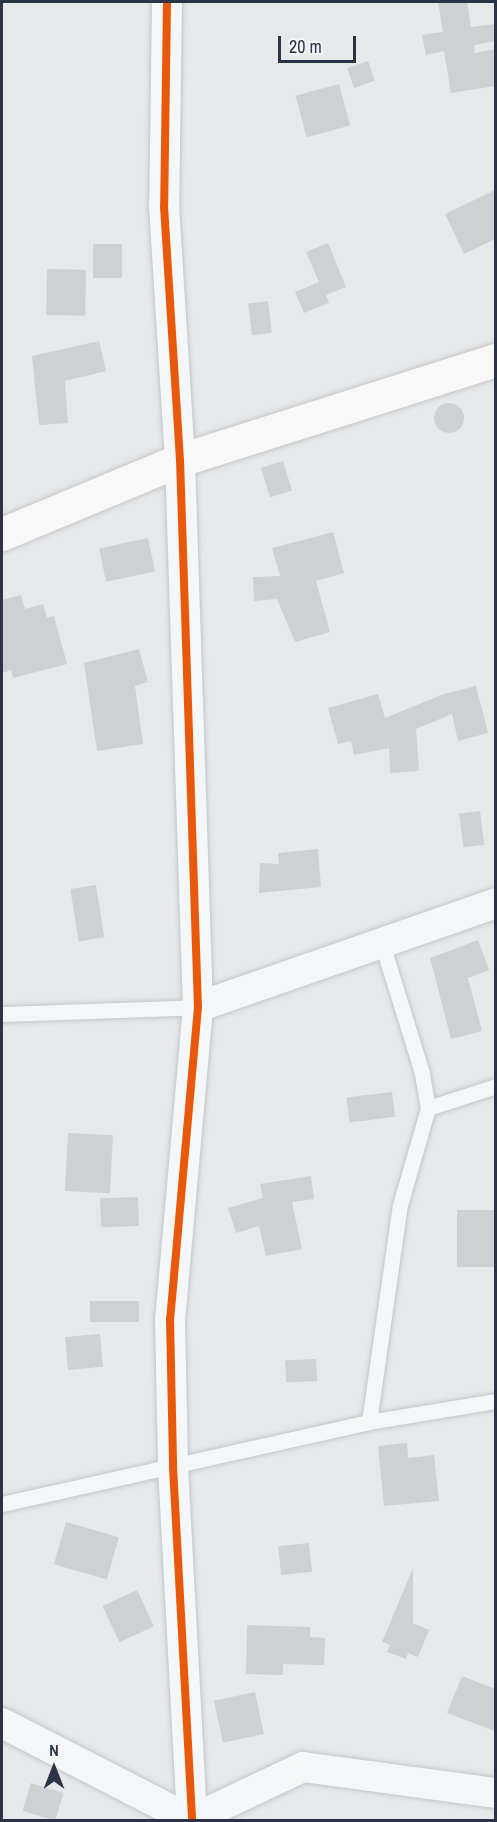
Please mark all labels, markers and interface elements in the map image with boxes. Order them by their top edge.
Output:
scale bar [281,24,359,62]
text: 20 m [289,34,322,59]
north arrow [24,1738,84,1798]
text: N [49,1739,59,1761]

